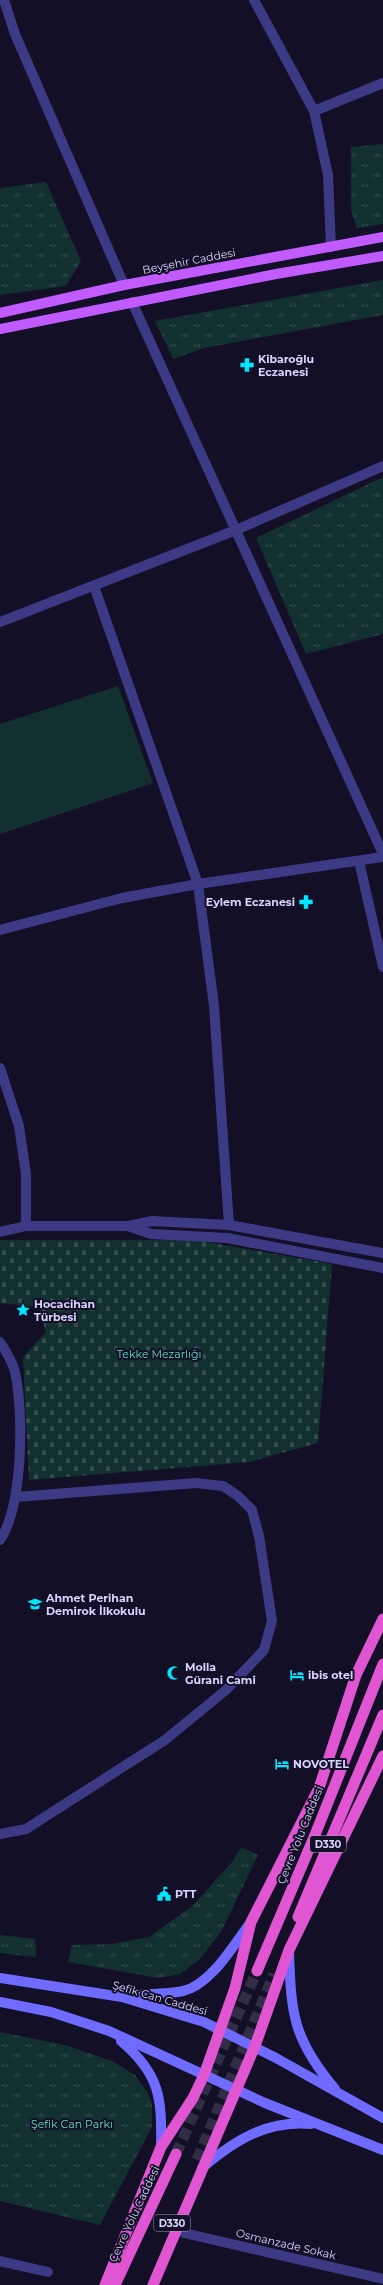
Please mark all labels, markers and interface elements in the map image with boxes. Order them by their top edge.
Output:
street label: Beyşehir Caddesi [141,245,237,277]
place label: Kibaroğlu Eczanesi [258,352,314,379]
pharmacy icon: Kibaroğlu Eczanesi [239,357,255,373]
pharmacy icon: Eylem Eczanesi [298,894,314,910]
place label: Eylem Eczanesi [206,895,295,909]
place label: Hocacihan Türbesi [34,1297,95,1324]
place icon: Hocacihan Türbesi [15,1302,31,1318]
park label: Tekke Mezarlığı [117,1347,201,1361]
place label: Ahmet Perihan Demirok İlkokulu [45,1591,146,1618]
school or university icon: Ahmet Perihan Demirok İlkokulu [27,1596,43,1612]
place label: Molla Gürani Cami [185,1660,256,1687]
mosque icon: Molla Gürani Cami [166,1665,182,1681]
hotel icon: ibis otel [289,1667,305,1683]
place label: ibis otel [308,1668,353,1682]
hotel icon: NOVOTEL [274,1756,290,1772]
place label: NOVOTEL [293,1757,349,1771]
street label: Çevre Yolu Caddesi [274,1784,326,1886]
road number: D330 [310,1836,346,1852]
public building icon: PTT [156,1886,172,1902]
place label: PTT [175,1887,197,1901]
street label: Şefik Can Caddesi [111,1978,209,2018]
park label: Şefik Can Parkı [31,2117,113,2131]
street label: Çevre Yolu Caddesi [106,2164,162,2264]
road number: D330 [154,2215,190,2231]
street label: Osmanzade Sokak [234,2226,338,2262]

